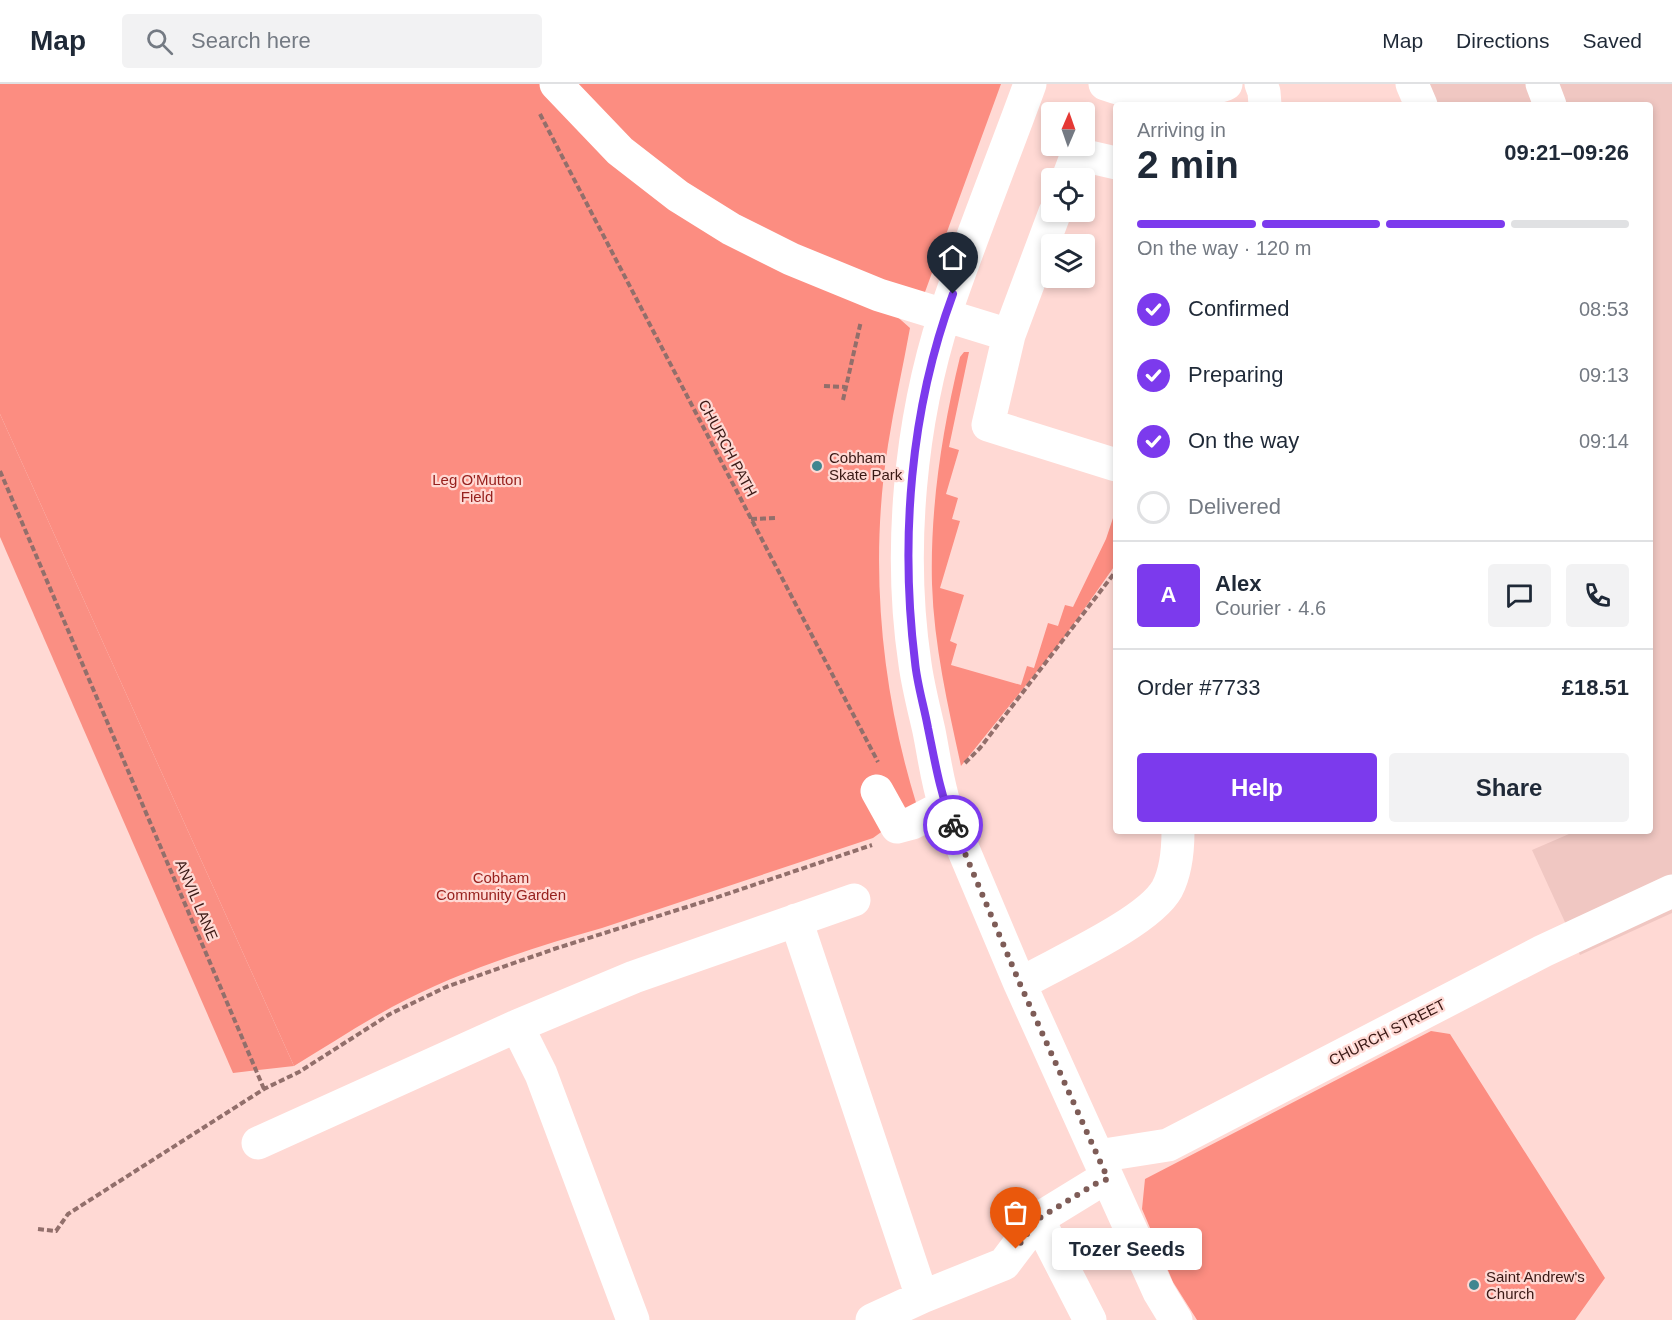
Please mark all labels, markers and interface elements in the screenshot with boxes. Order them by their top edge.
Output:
search box [122,14,542,68]
text: Map [30,25,86,56]
icon: search [143,25,176,58]
text: Search here [191,28,311,53]
text: Map [1382,29,1423,52]
text: Directions [1456,29,1549,52]
text: Saved [1582,29,1642,52]
north arrow [1041,102,1095,156]
map controls [1041,102,1095,288]
text: Arriving in [1137,119,1226,141]
text: 09:21–09:26 [1504,140,1629,165]
text: 2 min [1137,143,1239,186]
button: locate [1041,168,1095,222]
pin [927,232,978,294]
button: layers [1041,234,1095,288]
text: On the way · 120 m [1137,237,1312,259]
icon: home [936,241,969,274]
icon: check [1137,293,1170,326]
text: Confirmed [1188,296,1289,321]
text: 08:53 [1579,298,1629,320]
icon: check [1137,359,1170,392]
text: Preparing [1188,362,1283,387]
text: 09:13 [1579,364,1629,386]
street label: CHURCH PATH [695,397,761,499]
icon: check [1137,425,1170,458]
text: On the way [1188,428,1299,453]
text: 09:14 [1579,430,1629,452]
place label: Cobham Skate Park [829,449,903,483]
marker: Cobham Skate Park [810,459,824,473]
park label: Leg O'Mutton Field [432,471,522,505]
text: Delivered [1188,494,1281,519]
button: chat [1488,564,1551,627]
button: phone [1566,564,1629,627]
text: Alex [1215,571,1261,596]
text: A [1161,582,1176,607]
text: Courier · 4.6 [1215,597,1326,619]
text: Order #7733 [1137,675,1261,700]
text: £18.51 [1562,675,1629,700]
button: Help [1137,753,1377,822]
button: Share [1389,753,1629,822]
courier [923,795,983,855]
icon: bike [937,809,970,842]
street label: ANVIL LANE [172,857,222,943]
park label: Cobham Community Garden [436,869,566,903]
street label: CHURCH STREET [1326,995,1448,1069]
pin [990,1187,1041,1249]
icon: bag [999,1196,1032,1229]
callout: Tozer Seeds [1052,1228,1202,1270]
text: Tozer Seeds [1069,1238,1185,1260]
place label: Saint Andrew's Church [1486,1268,1585,1302]
marker: Saint Andrew's Church [1467,1278,1481,1292]

